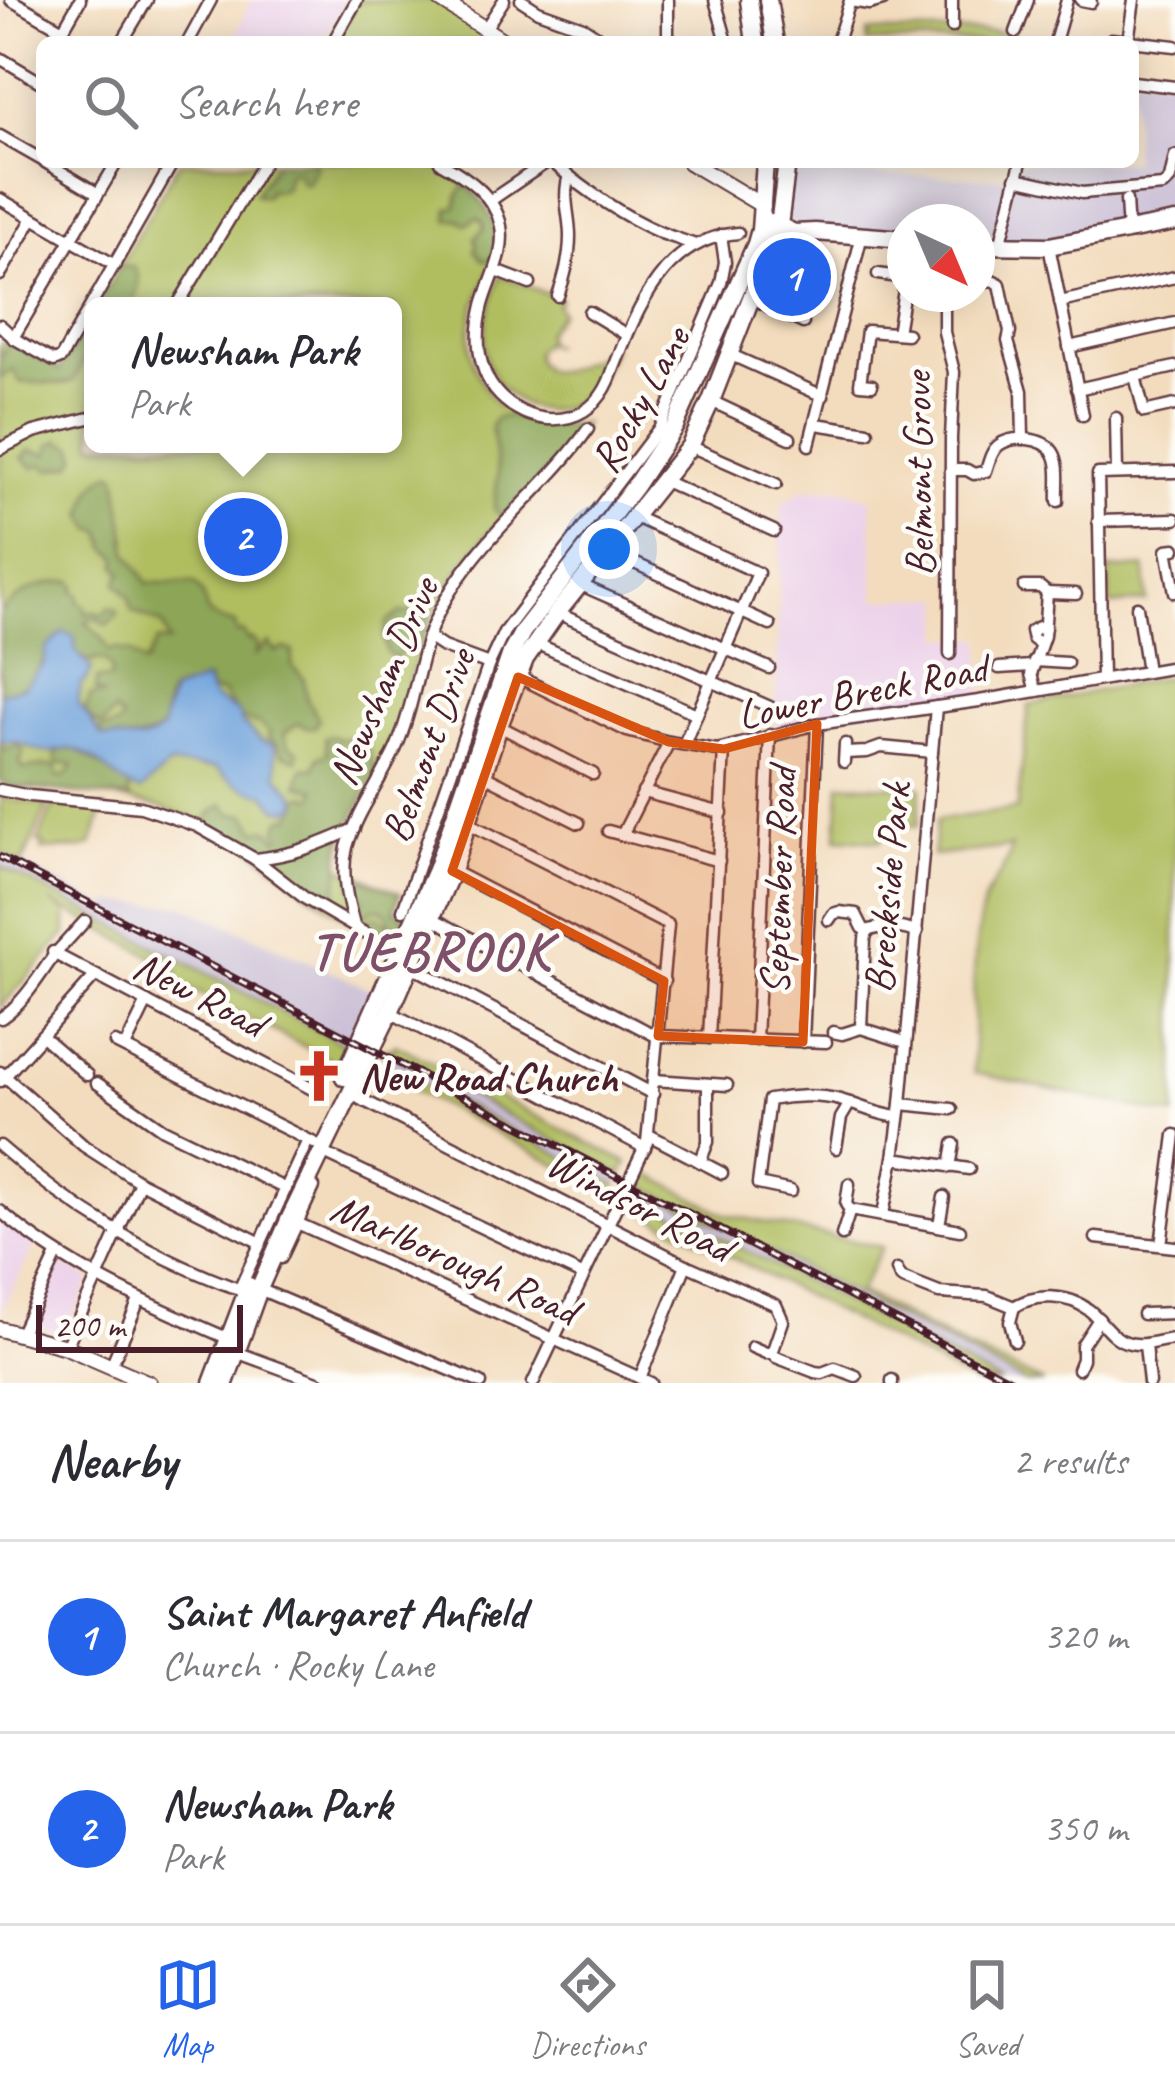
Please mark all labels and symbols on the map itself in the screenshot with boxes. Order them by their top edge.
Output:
north arrow [887,204,995,312]
pin: 1 [753,232,831,322]
street label: Rocky Lane [579,315,703,482]
street label: Belmont Grove [890,368,947,577]
pin: 2 [204,492,282,582]
your location [579,519,639,579]
street label: Newsham Drive [316,567,452,793]
street label: Belmont Drive [369,639,489,849]
street label: Lower Breck Road [733,640,997,742]
street label: September Road [748,761,809,996]
street label: Breckside Park [852,778,923,995]
district label: TUEBROOK [310,917,560,985]
street label: New Road [125,939,280,1053]
church icon: New Road Church [290,1047,348,1105]
place label: New Road Church [359,1051,619,1104]
street label: Windsor Road [538,1136,747,1278]
street label: Marlborough Road [323,1181,592,1340]
scale bar [36,1299,243,1352]

